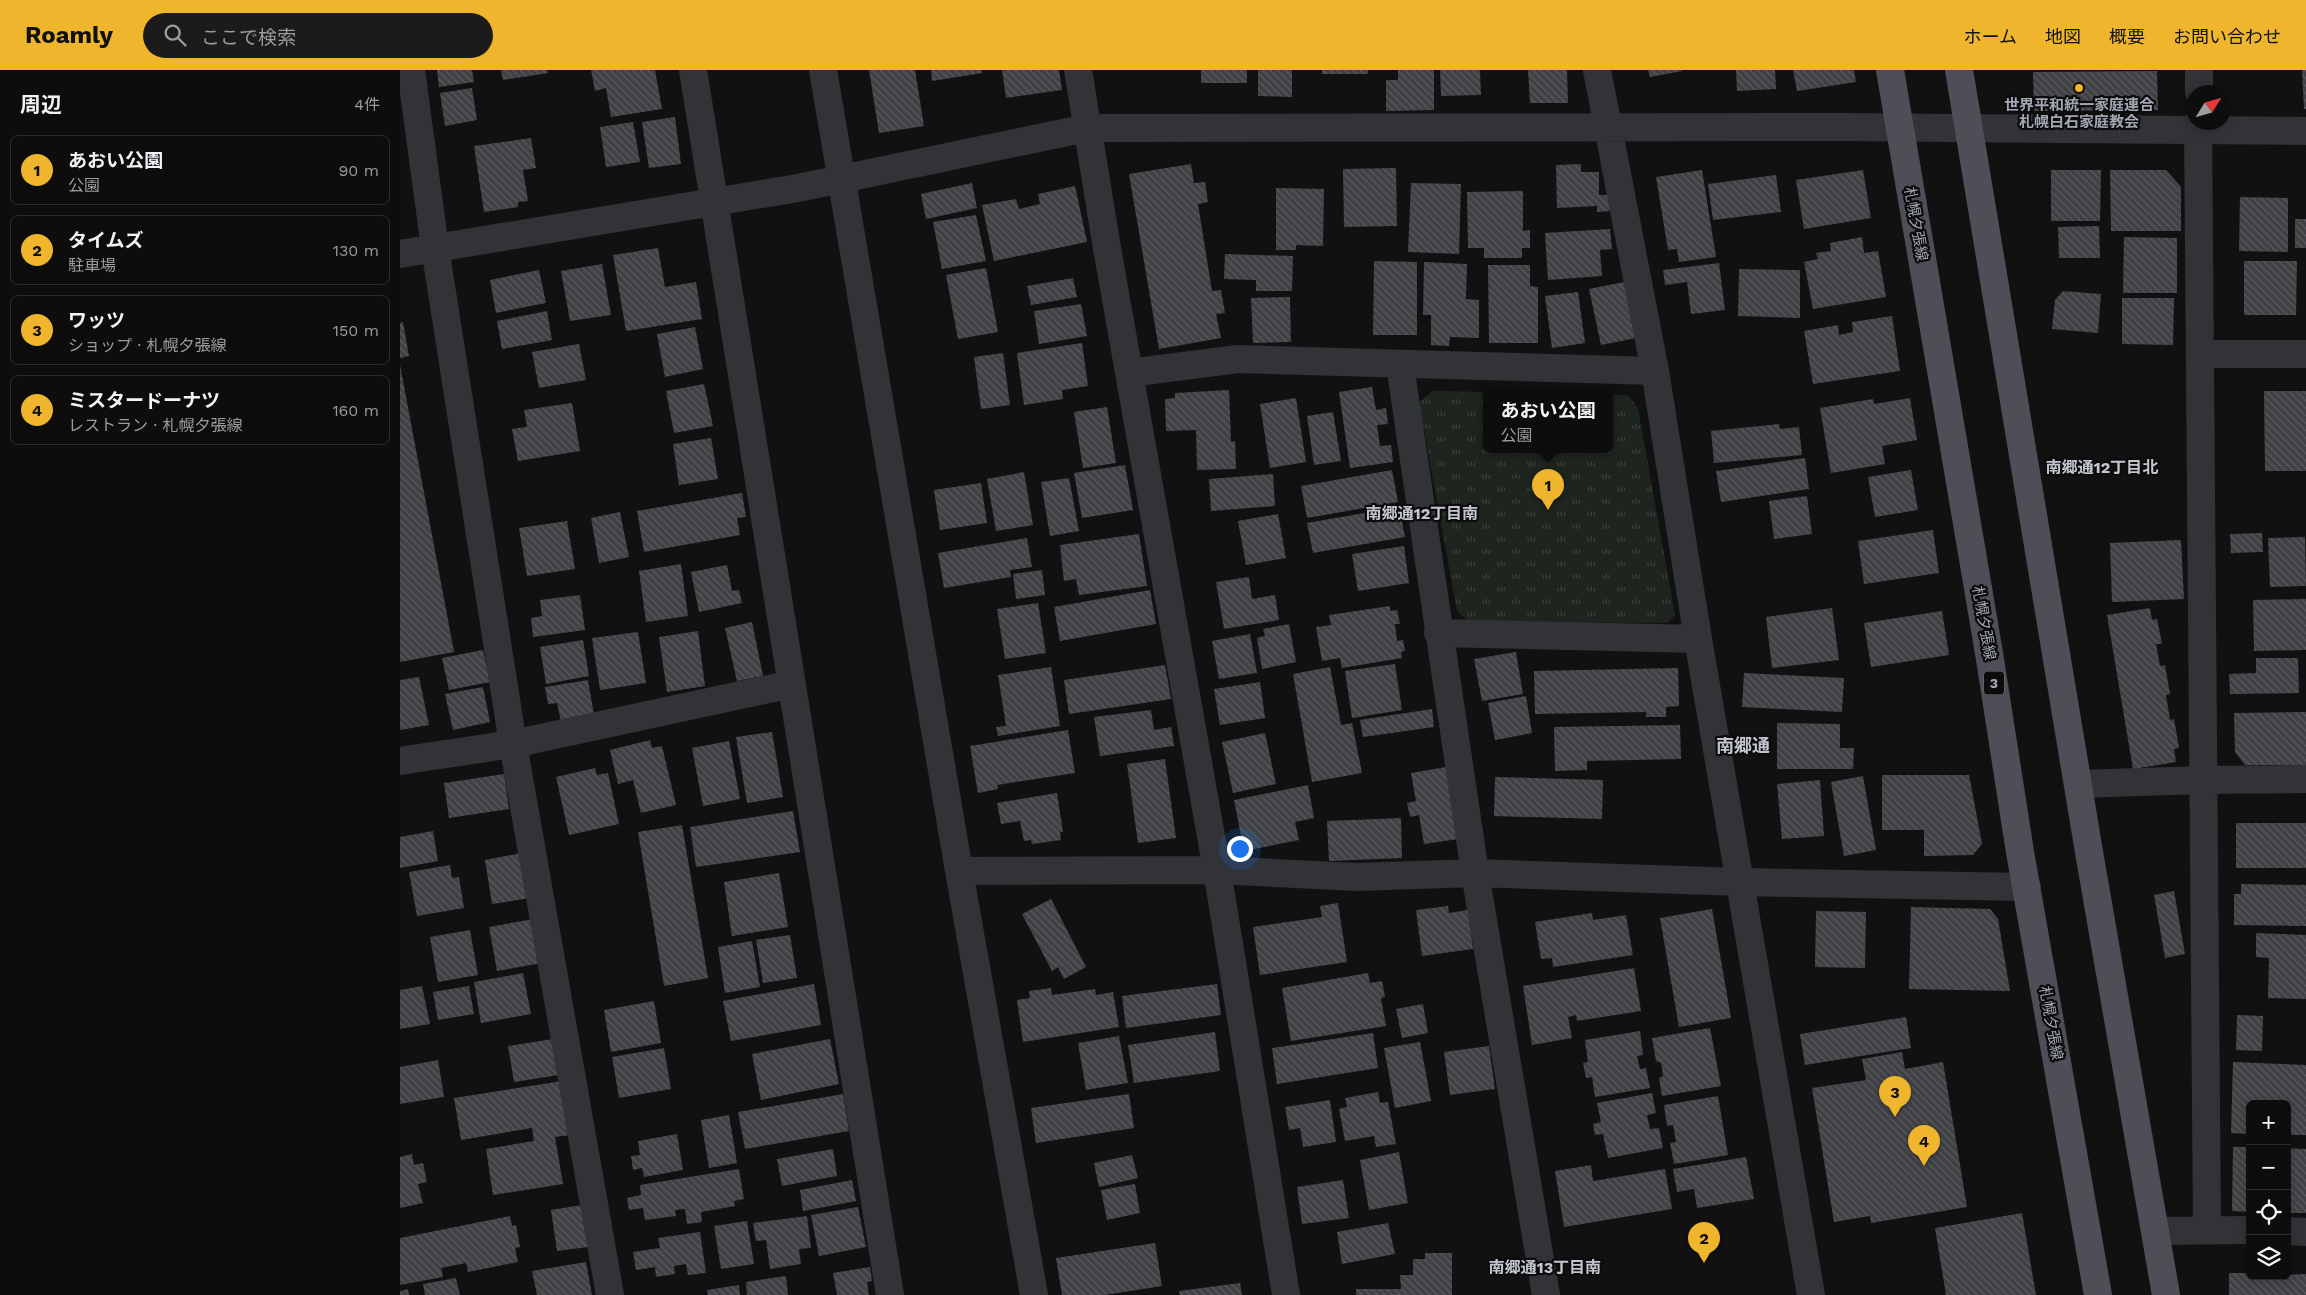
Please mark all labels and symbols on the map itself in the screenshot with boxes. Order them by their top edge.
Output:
marker: 世界平和統一家庭連合 札幌白石家庭教会 [2073,82,2085,94]
north arrow [2186,85,2231,130]
place label: 世界平和統一家庭連合 札幌白石家庭教会 [2004,96,2155,131]
street label: 札幌夕張線 [1901,185,1931,263]
district label: 南郷通12丁目北 [2046,458,2158,477]
pin: 1 [1532,469,1564,510]
district label: 南郷通12丁目南 [1366,504,1478,523]
street label: 札幌夕張線 [1969,584,1999,662]
road number: 3 [1984,672,2004,694]
district label: 南郷通 [1716,735,1770,756]
your location [1227,836,1253,862]
street label: 札幌夕張線 [2036,984,2066,1062]
pin: 3 [1879,1076,1911,1117]
pin: 4 [1908,1125,1940,1166]
pin: 2 [1688,1222,1720,1263]
district label: 南郷通13丁目南 [1489,1258,1601,1277]

